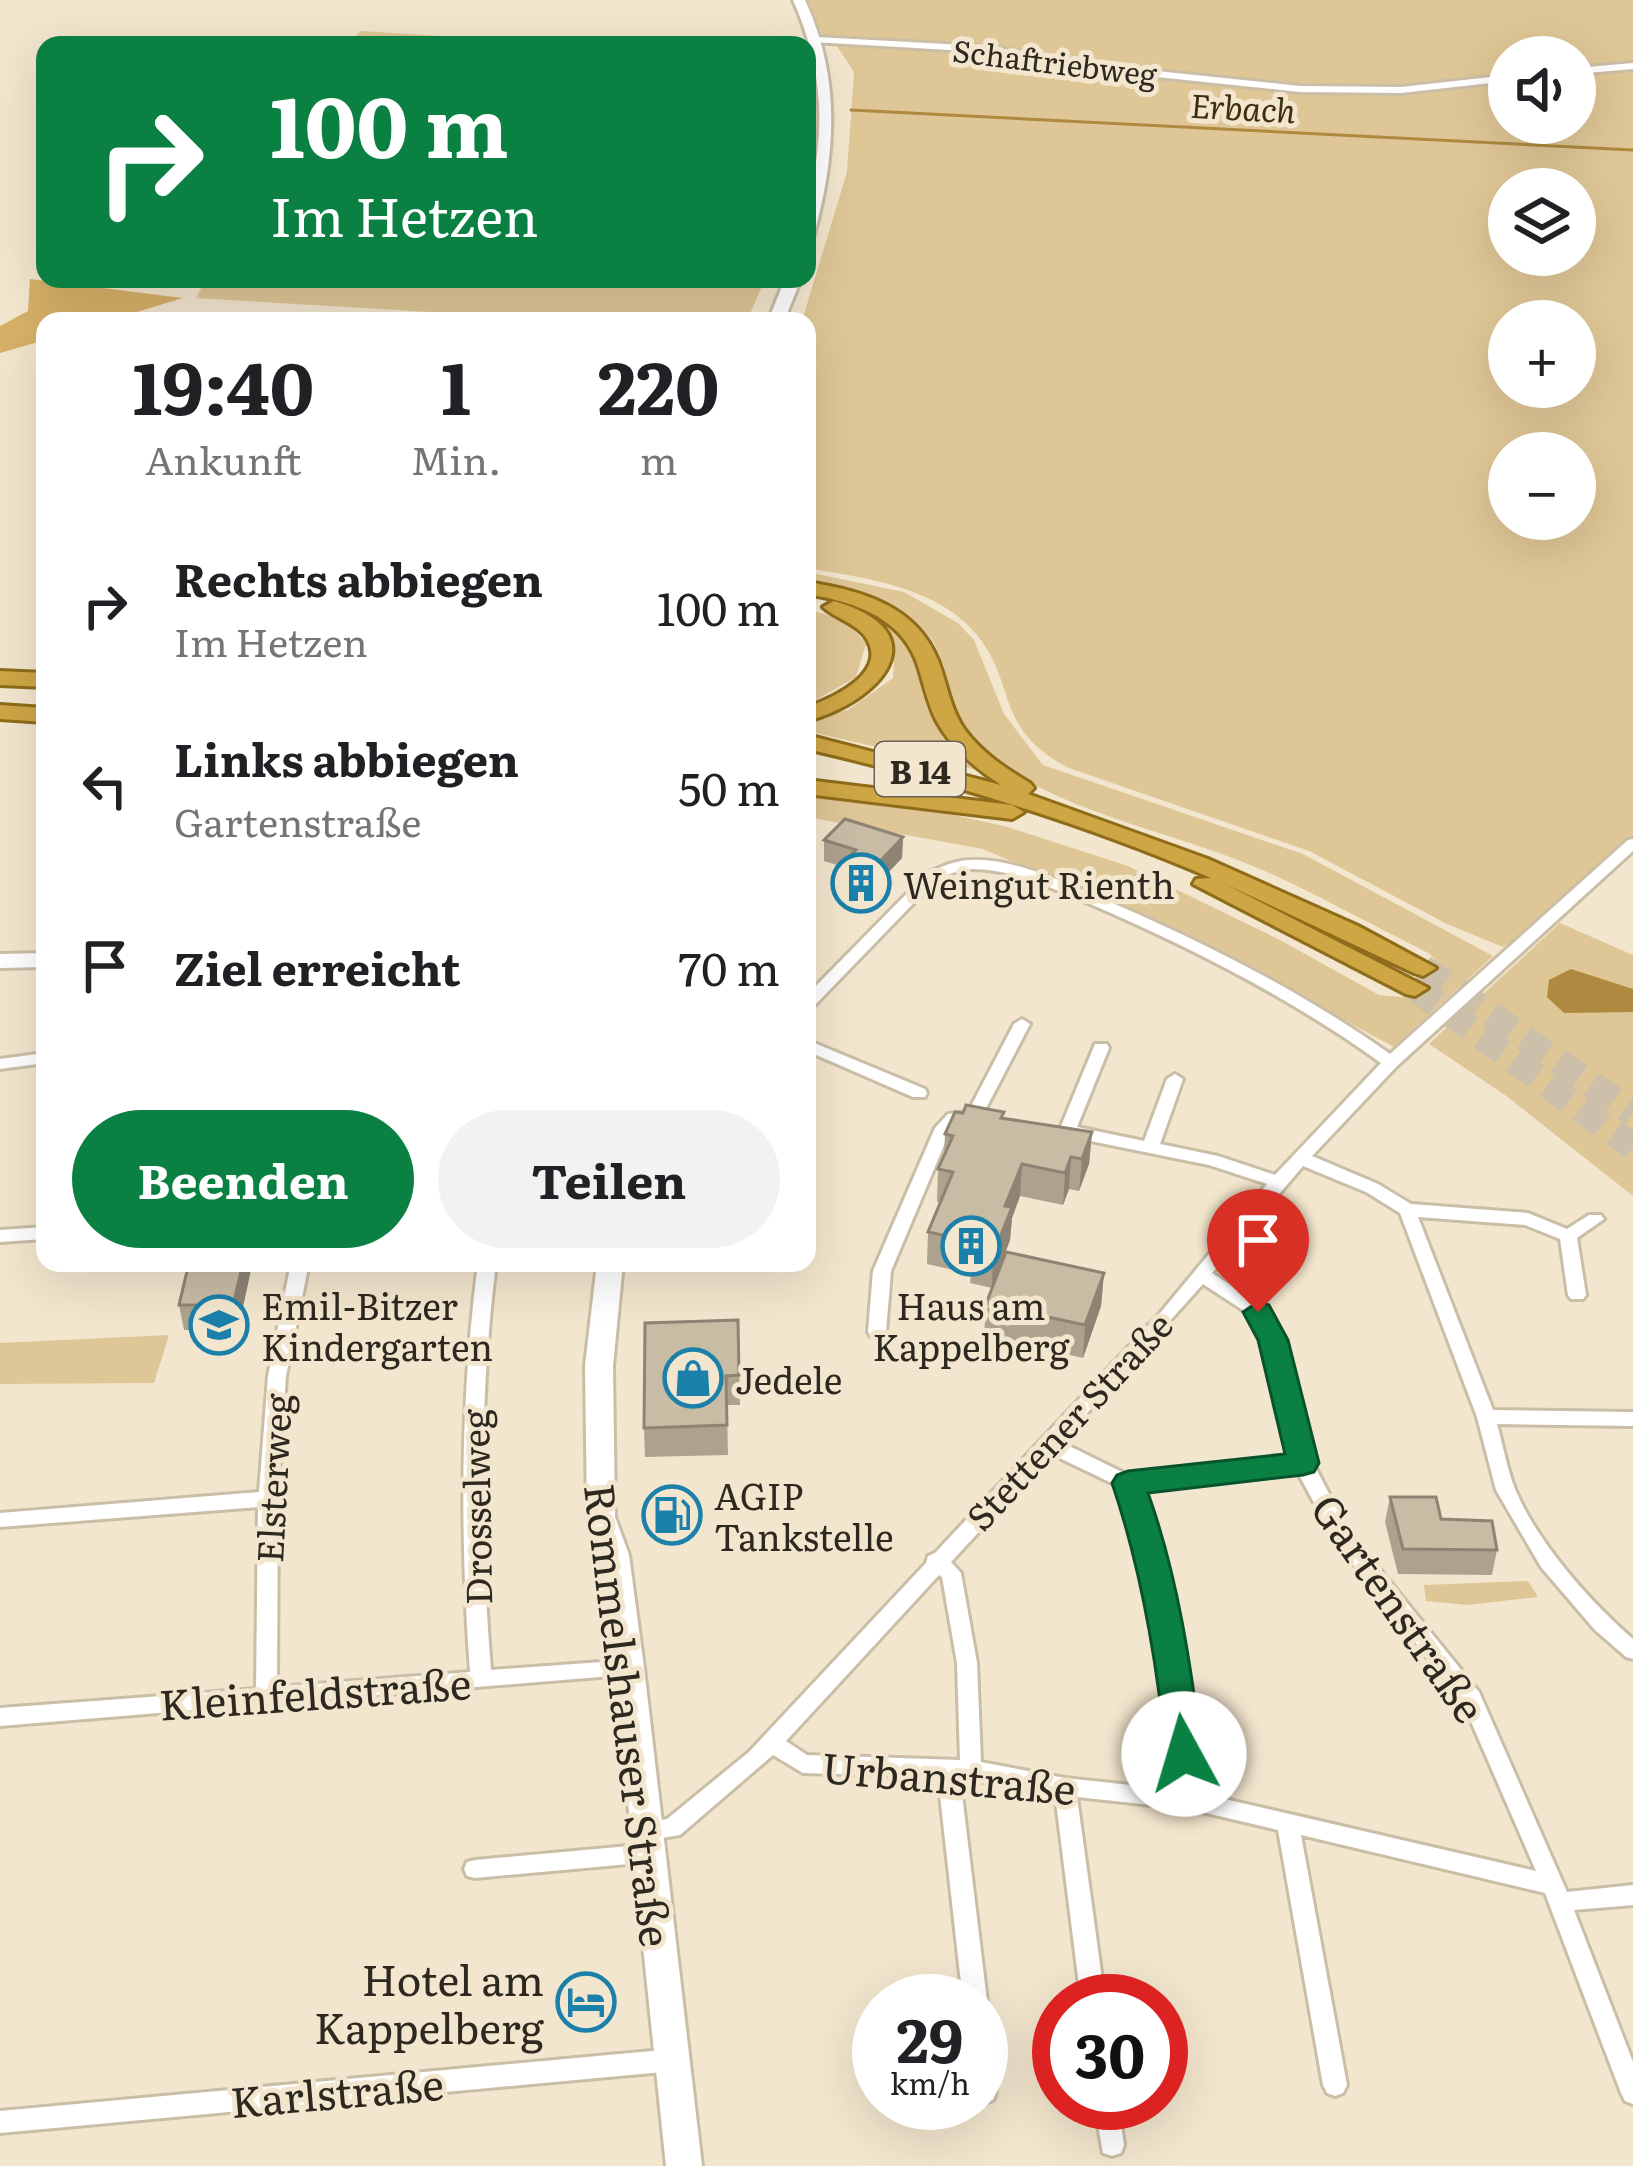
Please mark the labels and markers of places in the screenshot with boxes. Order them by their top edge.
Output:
building icon: Weingut Rienth [830,852,892,914]
place label: Weingut Rienth [903,857,1175,910]
pin [1207,1189,1309,1312]
building icon: Haus am Kappelberg [940,1215,1002,1277]
place label: Emil-Bitzer Kindergarten [261,1278,493,1372]
place label: Haus am Kappelberg [872,1278,1071,1372]
school or university icon: Emil-Bitzer Kindergarten [188,1294,250,1356]
shop icon: Jedele [662,1347,724,1409]
place label: Jedele [735,1352,843,1405]
place label: AGIP Tankstelle [714,1468,894,1562]
fuel station icon: AGIP Tankstelle [641,1484,703,1546]
place label: Hotel am Kappelberg [314,1947,545,2057]
hotel icon: Hotel am Kappelberg [555,1971,617,2033]

